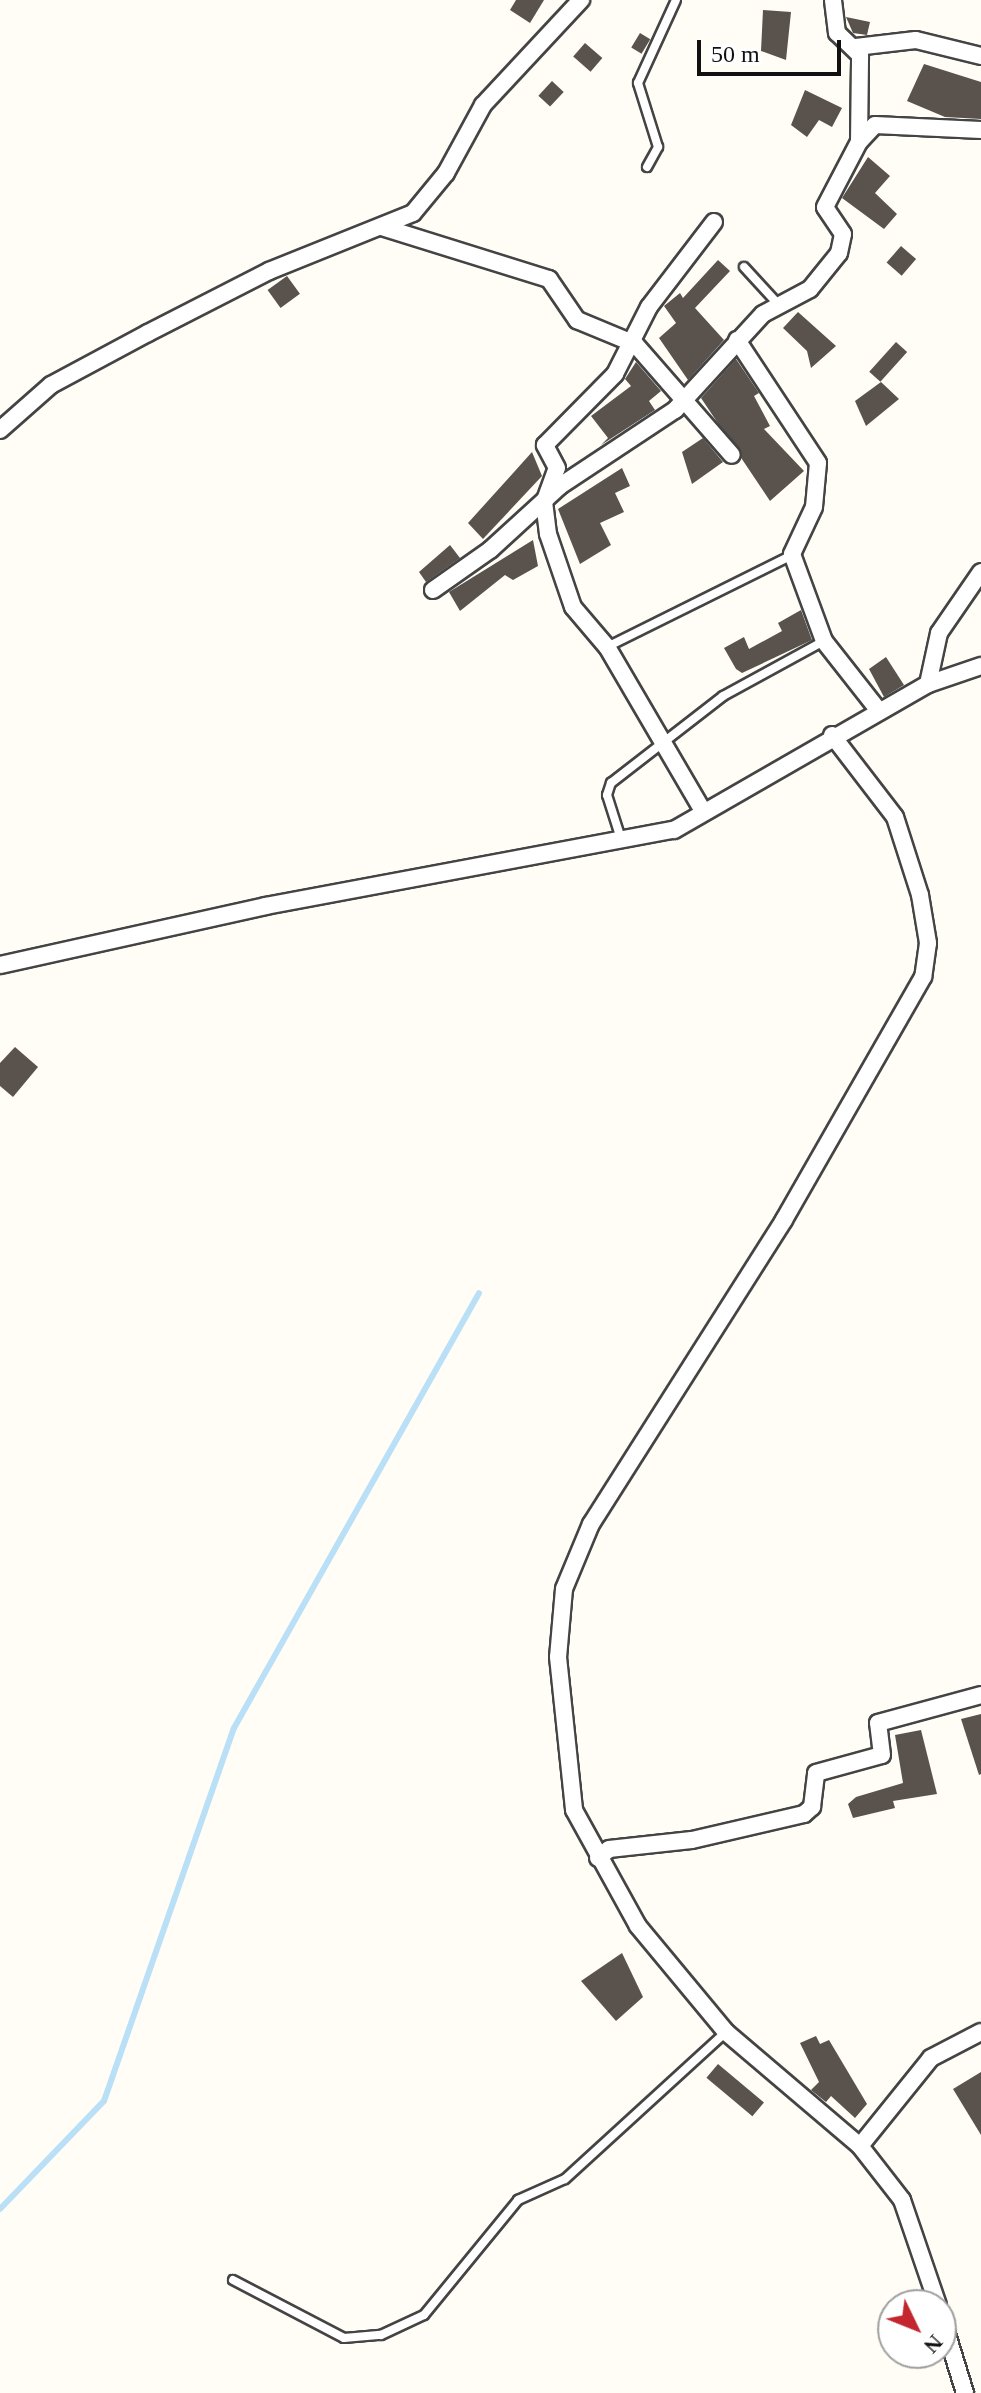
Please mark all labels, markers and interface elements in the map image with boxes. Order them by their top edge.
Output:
scale bar [701,24,845,74]
text: 50 m [711,41,760,67]
north arrow [877,2289,957,2369]
text: N [919,2330,948,2359]

